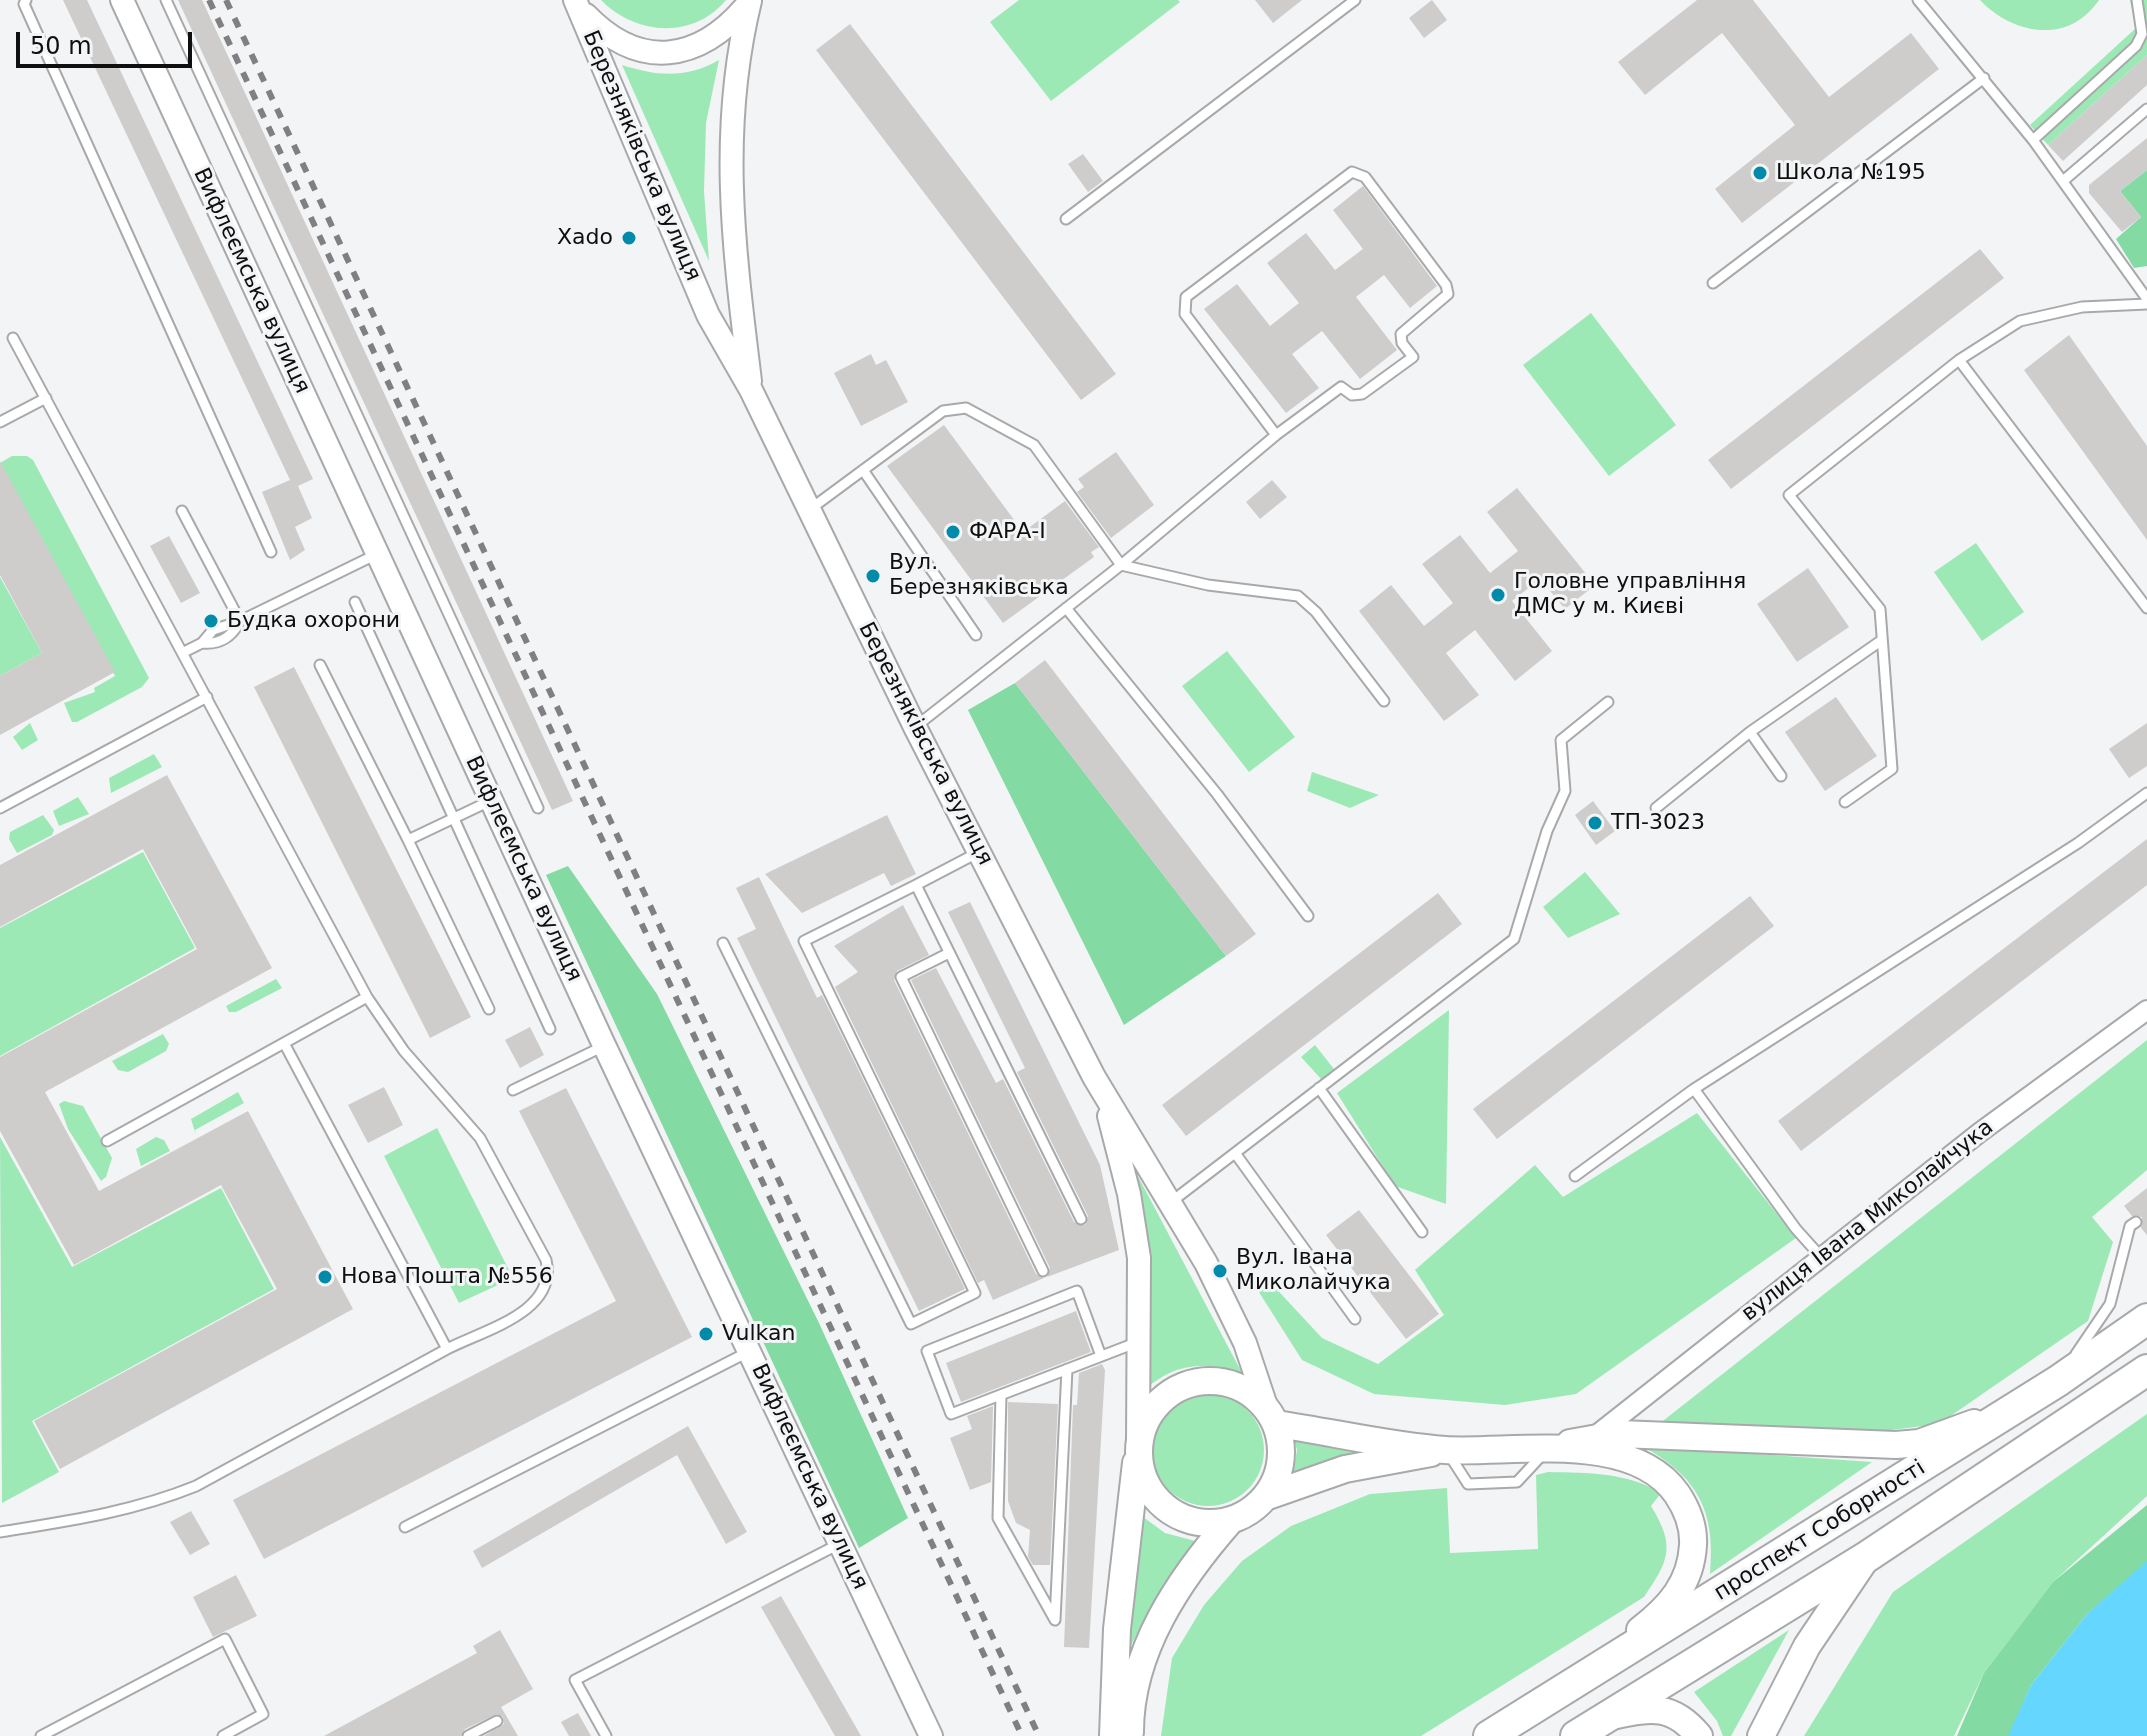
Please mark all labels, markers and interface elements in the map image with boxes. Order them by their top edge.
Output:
scale bar [20,16,196,66]
street label: Березняківська вулиця [576,27,706,285]
text: 50 m [30,32,92,60]
place label: Школа №195 [1776,160,1926,186]
street label: Вифлеємська вулиця [187,164,315,398]
marker: Школа №195 [1751,164,1769,182]
place label: Xado [557,225,613,251]
marker: Xado [620,229,638,247]
place label: ФАРА-І [969,519,1046,545]
marker: ФАРА-І [944,523,962,541]
place label: Вул. Березняківська [889,550,1069,602]
marker: Вул. Березняківська [864,567,882,585]
place label: Головне управління ДМС у м. Києві [1514,569,1746,620]
marker: Головне управління ДМС у м. Києві [1489,586,1507,604]
place label: Будка охорони [227,608,400,634]
marker: Будка охорони [202,612,220,630]
street label: Березняківська вулиця [852,618,998,870]
street label: Вифлеємська вулиця [459,752,587,986]
place label: ТП-3023 [1611,810,1705,836]
marker: ТП-3023 [1586,814,1604,832]
street label: вулиця Івана Миколайчука [1737,1115,1999,1327]
place label: Вул. Івана Миколайчука [1236,1245,1391,1296]
marker: Вул. Івана Миколайчука [1211,1262,1229,1280]
place label: Нова Пошта №556 [341,1264,553,1290]
marker: Нова Пошта №556 [316,1268,334,1286]
place label: Vulkan [722,1321,795,1347]
marker: Vulkan [697,1325,715,1343]
street label: Вифлеємська вулиця [745,1360,873,1594]
street label: проспект Соборності [1710,1455,1930,1607]

